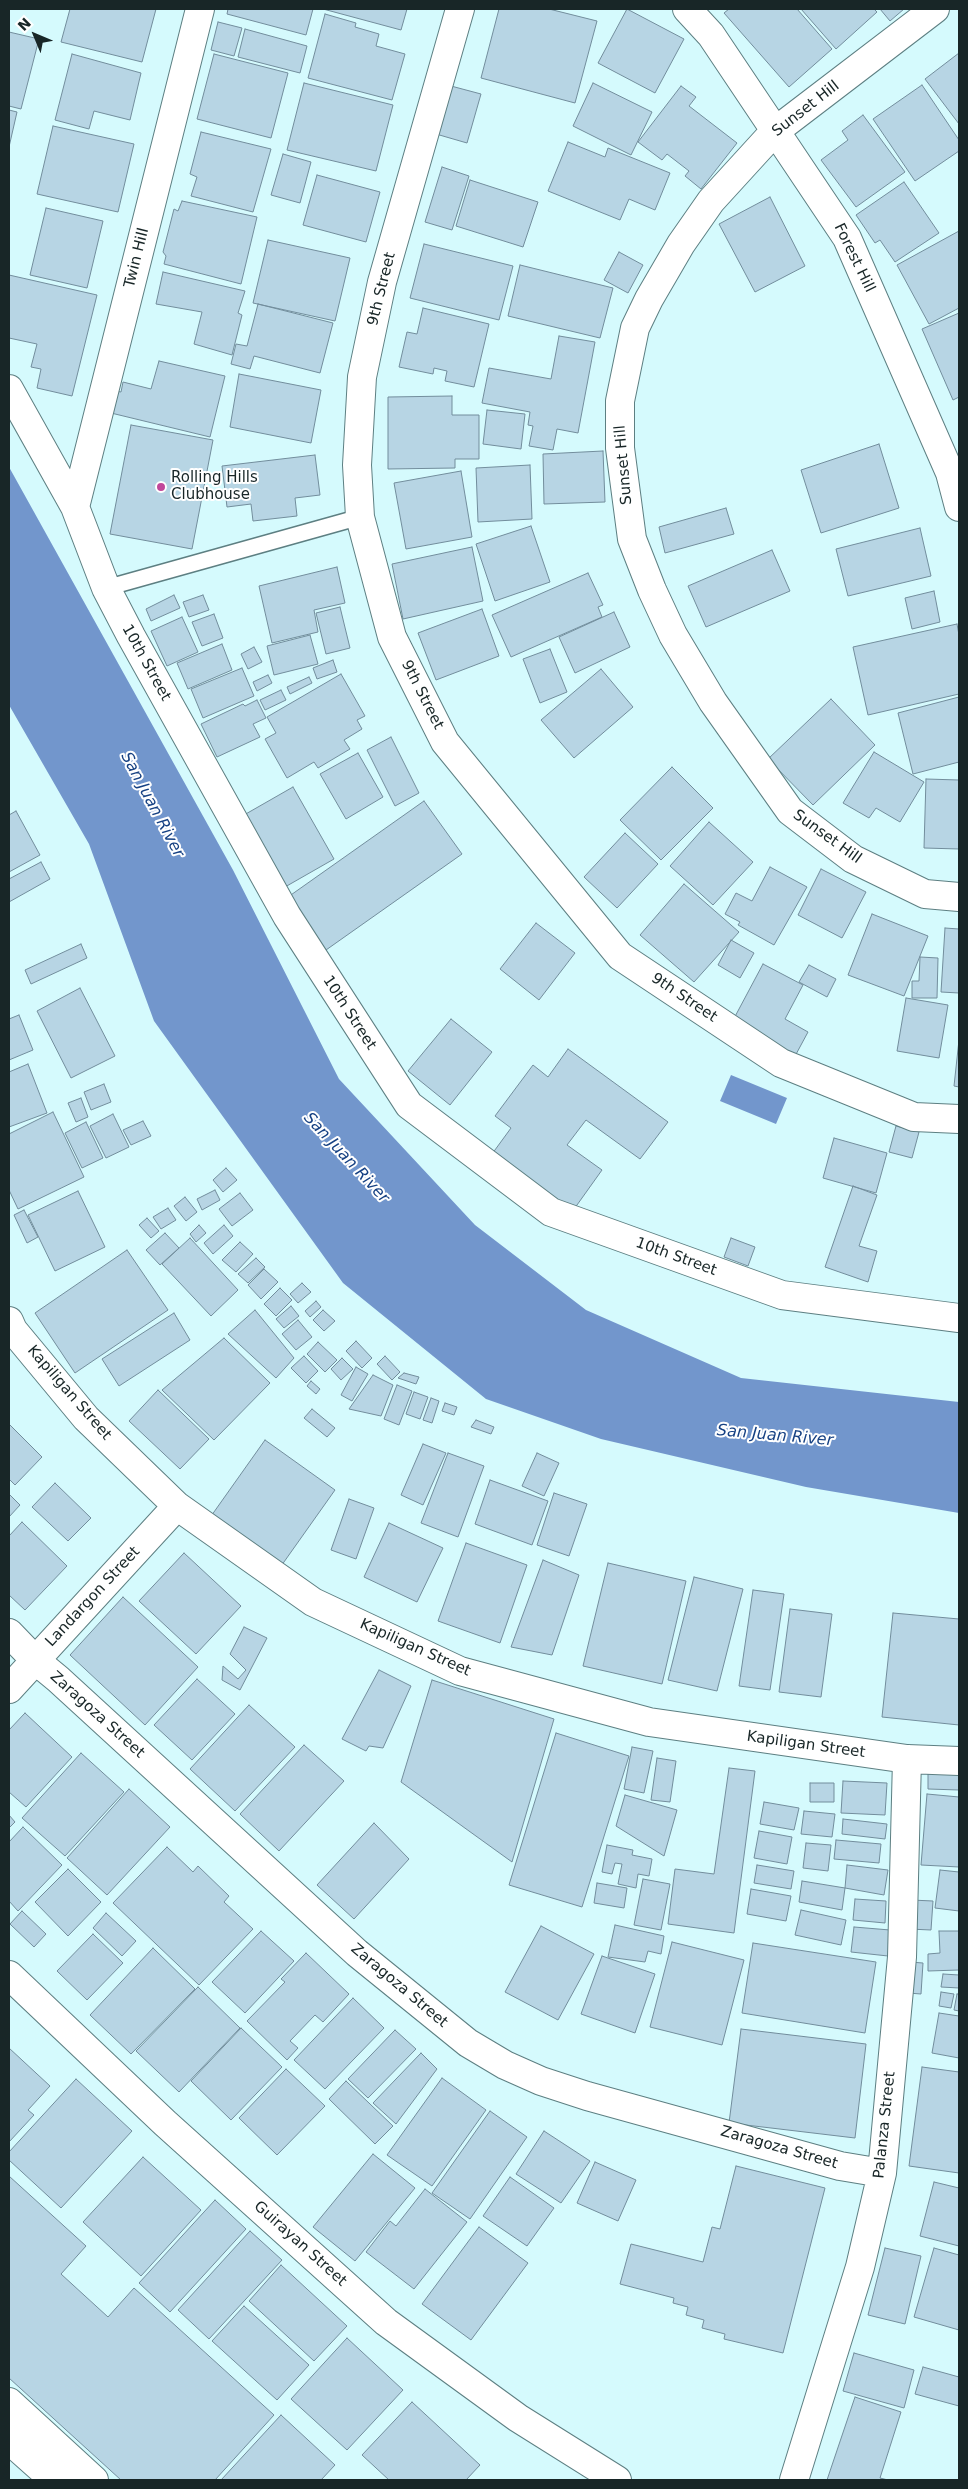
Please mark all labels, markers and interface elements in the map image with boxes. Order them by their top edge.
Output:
north arrow [10,10,60,60]
text: N [15,15,34,34]
street label: Sunset Hill [769,77,843,141]
street label: Forest Hill [830,221,878,295]
street label: Twin Hill [121,226,153,290]
street label: 9th Street [364,250,400,328]
street label: Sunset Hill [612,424,636,506]
place label: Rolling Hills Clubhouse [171,469,258,504]
marker: Rolling Hills Clubhouse [155,481,167,493]
street label: 10th Street [118,622,174,704]
street label: 9th Street [397,657,447,733]
water label: San Juan River [116,749,188,861]
street label: Sunset Hill [789,806,865,868]
street label: 9th Street [648,969,720,1027]
street label: 10th Street [318,973,380,1053]
water label: San Juan River [299,1109,393,1207]
street label: 10th Street [633,1234,719,1280]
street label: Kapiligan Street [23,1342,115,1444]
water label: San Juan River [716,1421,834,1451]
street label: Landargon Street [42,1543,144,1651]
street label: Kapiligan Street [357,1616,473,1680]
street label: Zaragoza Street [46,1668,148,1762]
street label: Kapiligan Street [746,1728,866,1762]
street label: Zaragoza Street [347,1940,451,2032]
street label: Palanza Street [870,2070,900,2180]
street label: Zaragoza Street [718,2123,840,2173]
street label: Guirayan Street [250,2198,350,2290]

